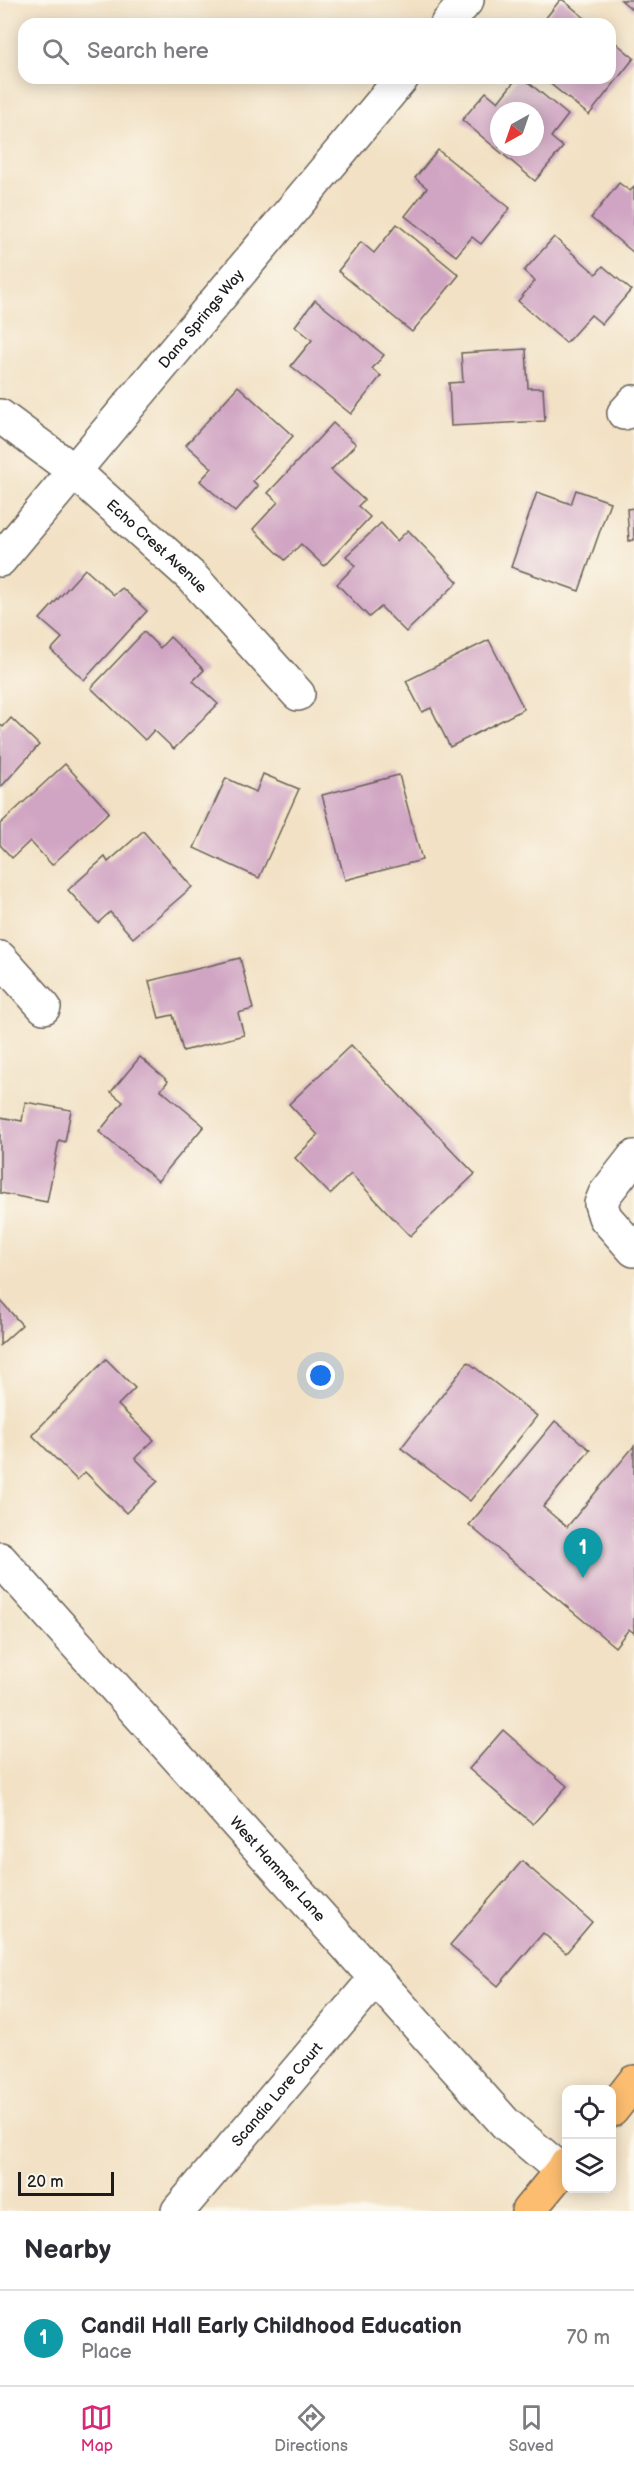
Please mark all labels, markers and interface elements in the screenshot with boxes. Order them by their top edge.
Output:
search box [18,18,616,84]
icon: search [39,35,72,68]
text: Search here [87,38,209,65]
north arrow [490,102,544,156]
street label: Dana Springs Way [154,265,248,372]
street label: Echo Crest Avenue [102,495,211,597]
your location [306,1361,335,1390]
pin: 1 [564,1528,602,1578]
street label: West Hammer Lane [226,1812,330,1925]
street label: Scandia Lore Court [227,2038,327,2151]
map controls [562,2085,616,2193]
button: locate [562,2085,616,2139]
button: layers [562,2139,616,2193]
scale bar [18,2169,114,2196]
text: 20 m [27,2173,63,2192]
text: Nearby [24,2235,111,2266]
text: Candil Hall Early Childhood Education [81,2313,462,2340]
text: 1 [39,2326,48,2350]
text: 70 m [566,2326,610,2350]
text: Place [81,2340,132,2364]
tab: Map [80,2401,113,2456]
tab: Directions [274,2401,348,2456]
tab: Saved [509,2401,554,2456]

